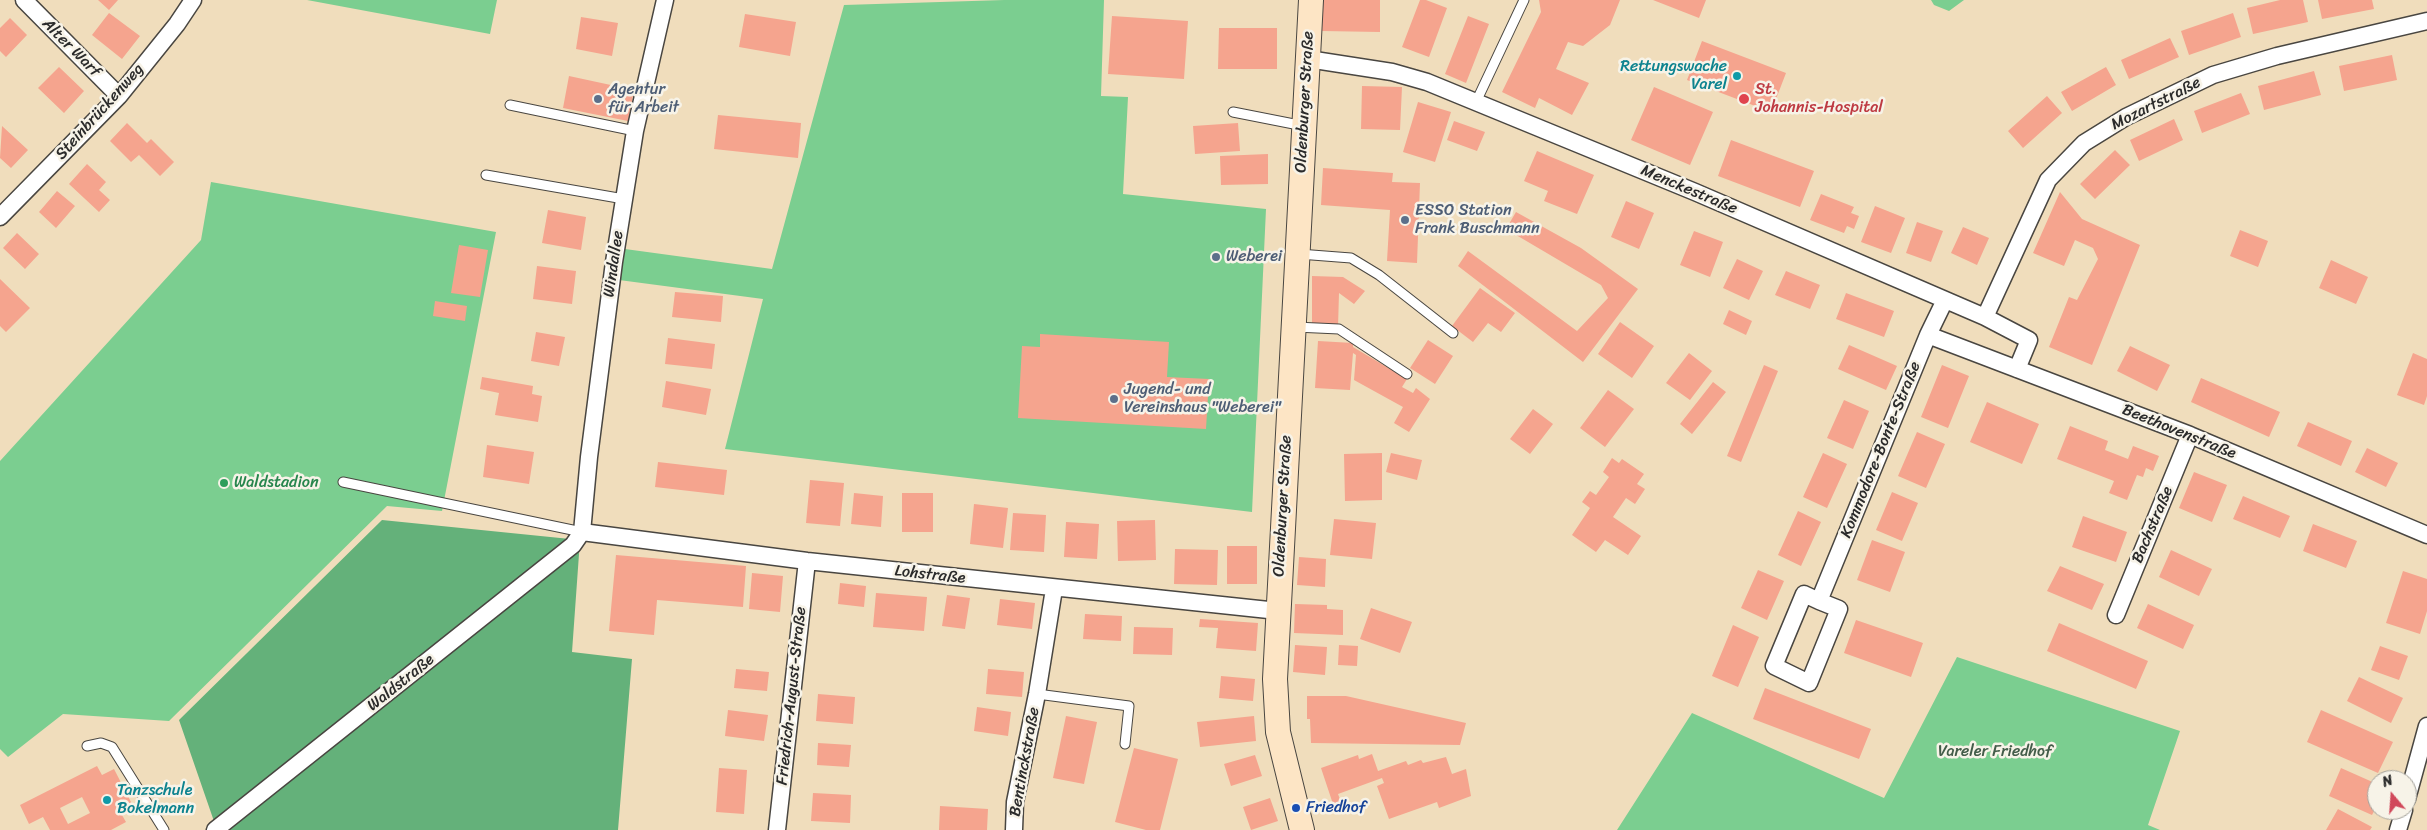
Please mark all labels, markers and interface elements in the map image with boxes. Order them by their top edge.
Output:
street label: Alter Warf [38,15,104,81]
street label: Oldenburger Straße [1292,31,1318,173]
place label: Rettungswache Varel [1620,57,1727,95]
street label: Steinbrückenweg [52,60,148,164]
marker: Rettungswache Varel [1731,70,1743,82]
street label: Mozartstraße [2108,73,2204,135]
place label: Agentur für Arbeit [608,80,679,118]
place label: St. Johannis-Hospital [1755,80,1883,118]
marker: St. Johannis-Hospital [1737,92,1751,106]
marker: Agentur für Arbeit [592,93,604,105]
street label: Menckestraße [1638,161,1740,219]
place label: ESSO Station Frank Buschmann [1415,201,1540,239]
marker: ESSO Station Frank Buschmann [1399,214,1411,226]
street label: Windallee [600,230,628,298]
place label: Weberei [1226,247,1282,267]
marker: Weberei [1210,251,1222,263]
street label: Kommodore-Bonte-Straße [1837,359,1925,541]
place label: Jugend- und Vereinshaus "Weberei" [1124,380,1281,418]
marker: Jugend- und Vereinshaus "Weberei" [1108,393,1120,405]
street label: Beethovenstraße [2119,400,2239,464]
street label: Oldenburger Straße [1270,435,1296,577]
place label: Waldstadion [234,473,319,493]
marker: Waldstadion [218,477,230,489]
street label: Bachstraße [2128,484,2178,566]
street label: Lohstraße [894,562,966,588]
street label: Friedrich-August-Straße [773,606,811,786]
street label: Waldstraße [364,650,438,716]
street label: Bentinckstraße [1006,706,1044,818]
park label: Vareler Friedhof [1938,742,2052,762]
text: N [2379,768,2396,795]
north arrow [2367,770,2417,820]
place label: Tanzschule Bokelmann [117,781,194,819]
marker: Tanzschule Bokelmann [101,794,113,806]
place label: Friedhof [1306,798,1366,818]
marker: Friedhof [1290,802,1302,814]

